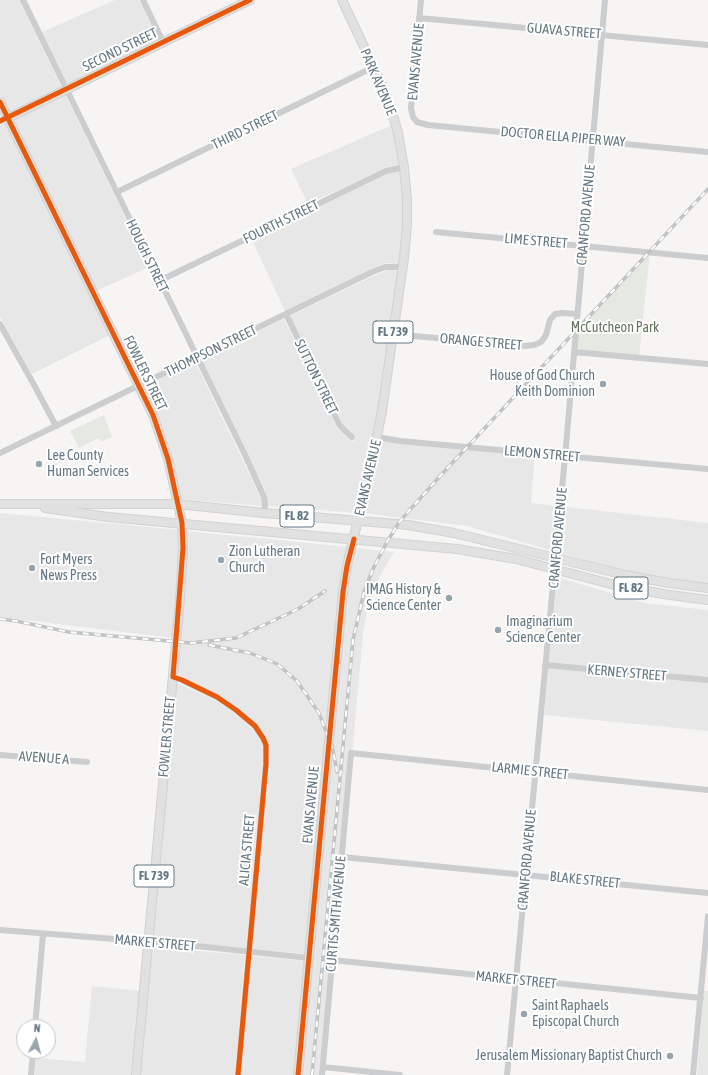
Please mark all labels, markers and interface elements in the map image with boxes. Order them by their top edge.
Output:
street label: GUAVA STREET [526,19,602,43]
street label: EVANS AVENUE [404,23,428,101]
street label: SECOND STREET [80,25,160,75]
street label: PARK AVENUE [356,46,400,118]
street label: THIRD STREET [209,107,281,153]
street label: DOCTOR ELLA PIPER WAY [500,123,626,151]
street label: CRANFORD AVENUE [573,164,599,266]
street label: FOURTH STREET [240,196,322,248]
street label: HOUGH STREET [122,217,172,295]
street label: LIME STREET [504,230,568,252]
park label: McCutcheon Park [571,320,659,336]
road number: FL 739 [373,321,413,343]
street label: THOMPSON STREET [162,322,260,380]
street label: ORANGE STREET [439,330,523,354]
street label: FOWLER STREET [120,333,170,413]
street label: SUTTON STREET [291,337,341,417]
place label: House of God Church Keith Dominion [489,368,595,400]
marker: House of God Church Keith Dominion [598,379,608,389]
street label: EVANS AVENUE [351,438,385,518]
street label: LEMON STREET [503,442,581,466]
place label: Lee County Human Services [47,448,129,480]
marker: Lee County Human Services [34,459,44,469]
street label: CRANFORD AVENUE [545,487,571,589]
road number: FL 82 [280,505,314,527]
place label: Zion Lutheran Church [229,544,300,576]
place label: Fort Myers News Press [40,552,97,584]
marker: Zion Lutheran Church [216,555,226,565]
marker: Fort Myers News Press [27,563,37,573]
road number: FL 82 [614,577,648,599]
place label: IMAG History & Science Center [366,582,441,614]
marker: IMAG History & Science Center [444,593,454,603]
place label: Imaginarium Science Center [506,614,581,646]
marker: Imaginarium Science Center [493,625,503,635]
street label: KERNEY STREET [587,661,667,685]
street label: FOWLER STREET [155,696,179,778]
street label: AVENUE A [18,748,70,768]
street label: LARMIE STREET [491,759,569,783]
street label: EVANS AVENUE [299,766,323,844]
street label: CRANFORD AVENUE [514,809,540,911]
street label: ALICIA STREET [236,814,258,886]
street label: CURTIS SMITH AVENUE [323,855,349,973]
road number: FL 739 [134,865,174,887]
street label: BLAKE STREET [549,868,621,892]
street label: MARKET STREET [114,931,196,955]
street label: MARKET STREET [475,967,557,993]
place label: Saint Raphaels Episcopal Church [532,998,619,1030]
marker: Saint Raphaels Episcopal Church [519,1009,529,1019]
north arrow [16,1019,56,1059]
text: N [33,1022,41,1034]
place label: Jerusalem Missionary Baptist Church [476,1048,662,1064]
marker: Jerusalem Missionary Baptist Church [665,1051,675,1061]

